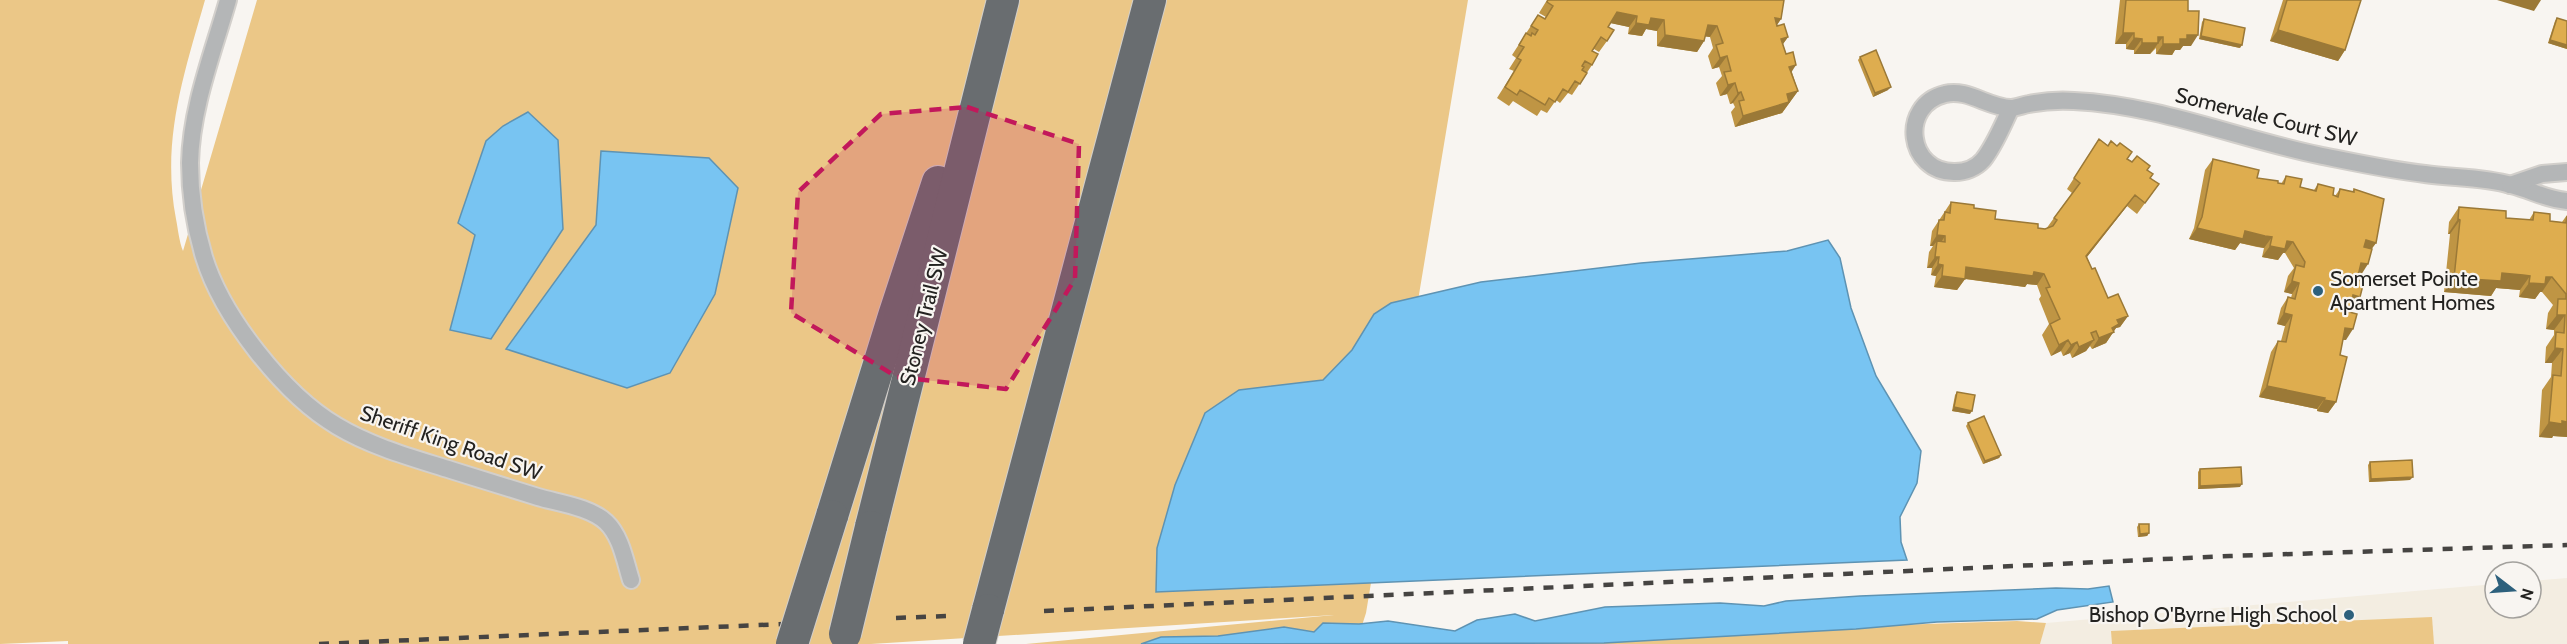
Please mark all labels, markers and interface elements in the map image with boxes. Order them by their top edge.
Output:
street label: Somervale Court SW [2173,82,2360,151]
street label: Stoney Trail SW [894,246,953,388]
place label: Somerset Pointe Apartment Homes [2330,266,2495,315]
marker: Somerset Pointe Apartment Homes [2311,284,2325,298]
street label: Sheriff King Road SW [357,400,545,485]
north arrow [2483,560,2543,620]
text: N [2516,586,2538,602]
place label: Bishop O'Byrne High School [2089,602,2337,627]
marker: Bishop O'Byrne High School [2342,608,2356,622]

